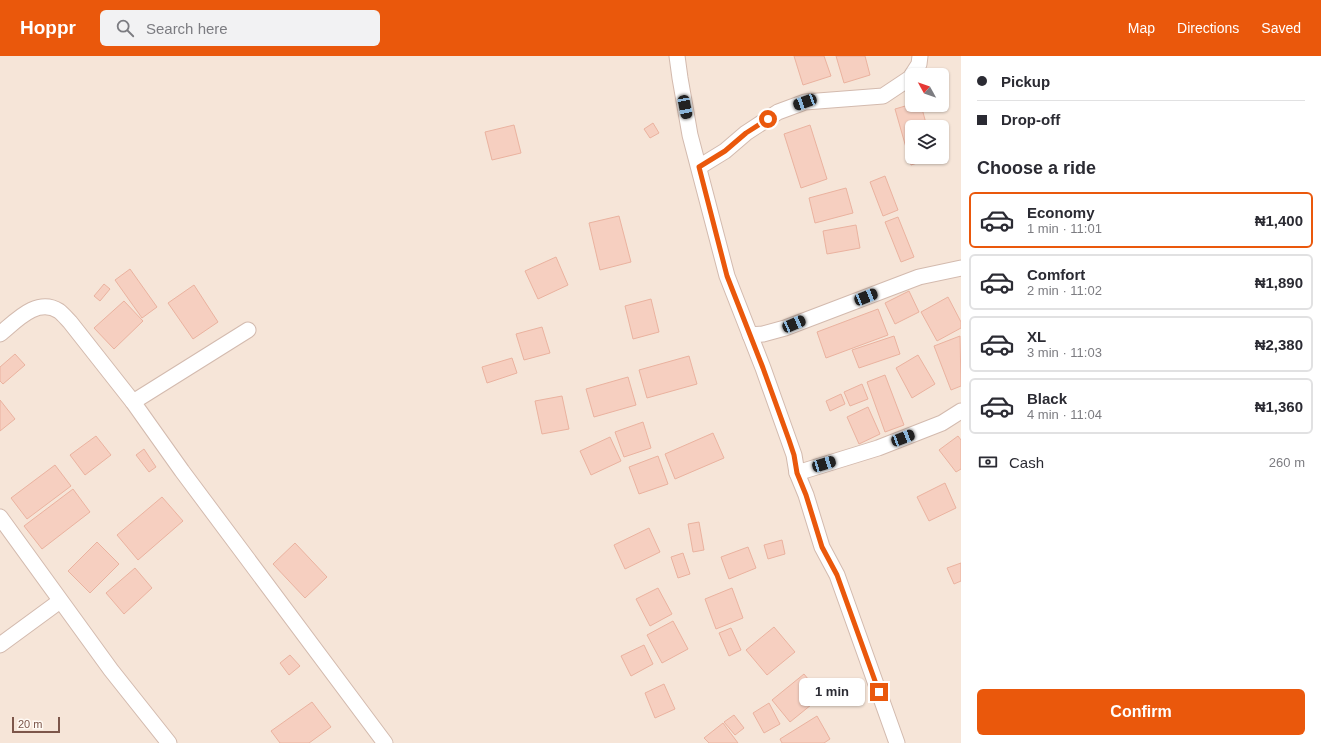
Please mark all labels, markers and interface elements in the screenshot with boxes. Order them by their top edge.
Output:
search box [100,10,380,46]
text: Hoppr [20,17,76,38]
icon: search [114,17,136,39]
text: Search here [146,20,228,37]
text: Map [1128,20,1155,36]
text: Directions [1177,20,1239,36]
text: Saved [1261,20,1301,36]
north arrow [905,68,949,112]
map controls [905,68,949,164]
text: Pickup [1001,73,1050,90]
car [792,92,818,112]
car [677,94,693,120]
route start [759,110,777,128]
text: Drop-off [1001,111,1060,128]
button: layers [905,120,949,164]
text: Choose a ride [977,158,1096,178]
icon: car [979,202,1015,238]
text: Economy [1027,204,1095,221]
text: ₦1,400 [1255,212,1303,229]
text: 1 min · 11:01 [1027,221,1102,236]
icon: car [979,264,1015,300]
text: Comfort [1027,266,1085,283]
text: ₦1,890 [1255,274,1303,291]
text: 2 min · 11:02 [1027,283,1102,298]
car [853,287,879,307]
car [781,314,807,334]
icon: car [979,326,1015,362]
text: XL [1027,328,1046,345]
text: ₦2,380 [1255,336,1303,353]
text: 3 min · 11:03 [1027,345,1102,360]
icon: car [979,388,1015,424]
text: Black [1027,390,1067,407]
text: ₦1,360 [1255,398,1303,415]
text: 4 min · 11:04 [1027,407,1102,422]
car [890,428,916,448]
icon: cash [977,451,999,473]
text: Cash [1009,454,1044,471]
car [811,455,837,473]
text: 260 m [1269,455,1305,470]
callout: 1 min [799,678,865,706]
route end [870,683,888,701]
text: 1 min [815,684,849,699]
button: Confirm [977,689,1305,735]
scale bar [12,715,60,734]
text: 20 m [18,718,42,730]

